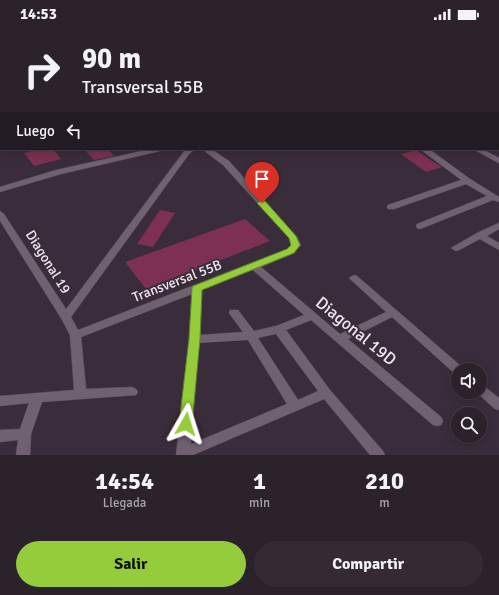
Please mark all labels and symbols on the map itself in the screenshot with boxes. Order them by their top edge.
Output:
pin [245,162,279,203]
street label: Diagonal 19 [22,227,74,297]
street label: Transversal 55B [130,256,224,306]
street label: Diagonal 19D [311,292,401,370]
position arrow [165,403,207,445]

